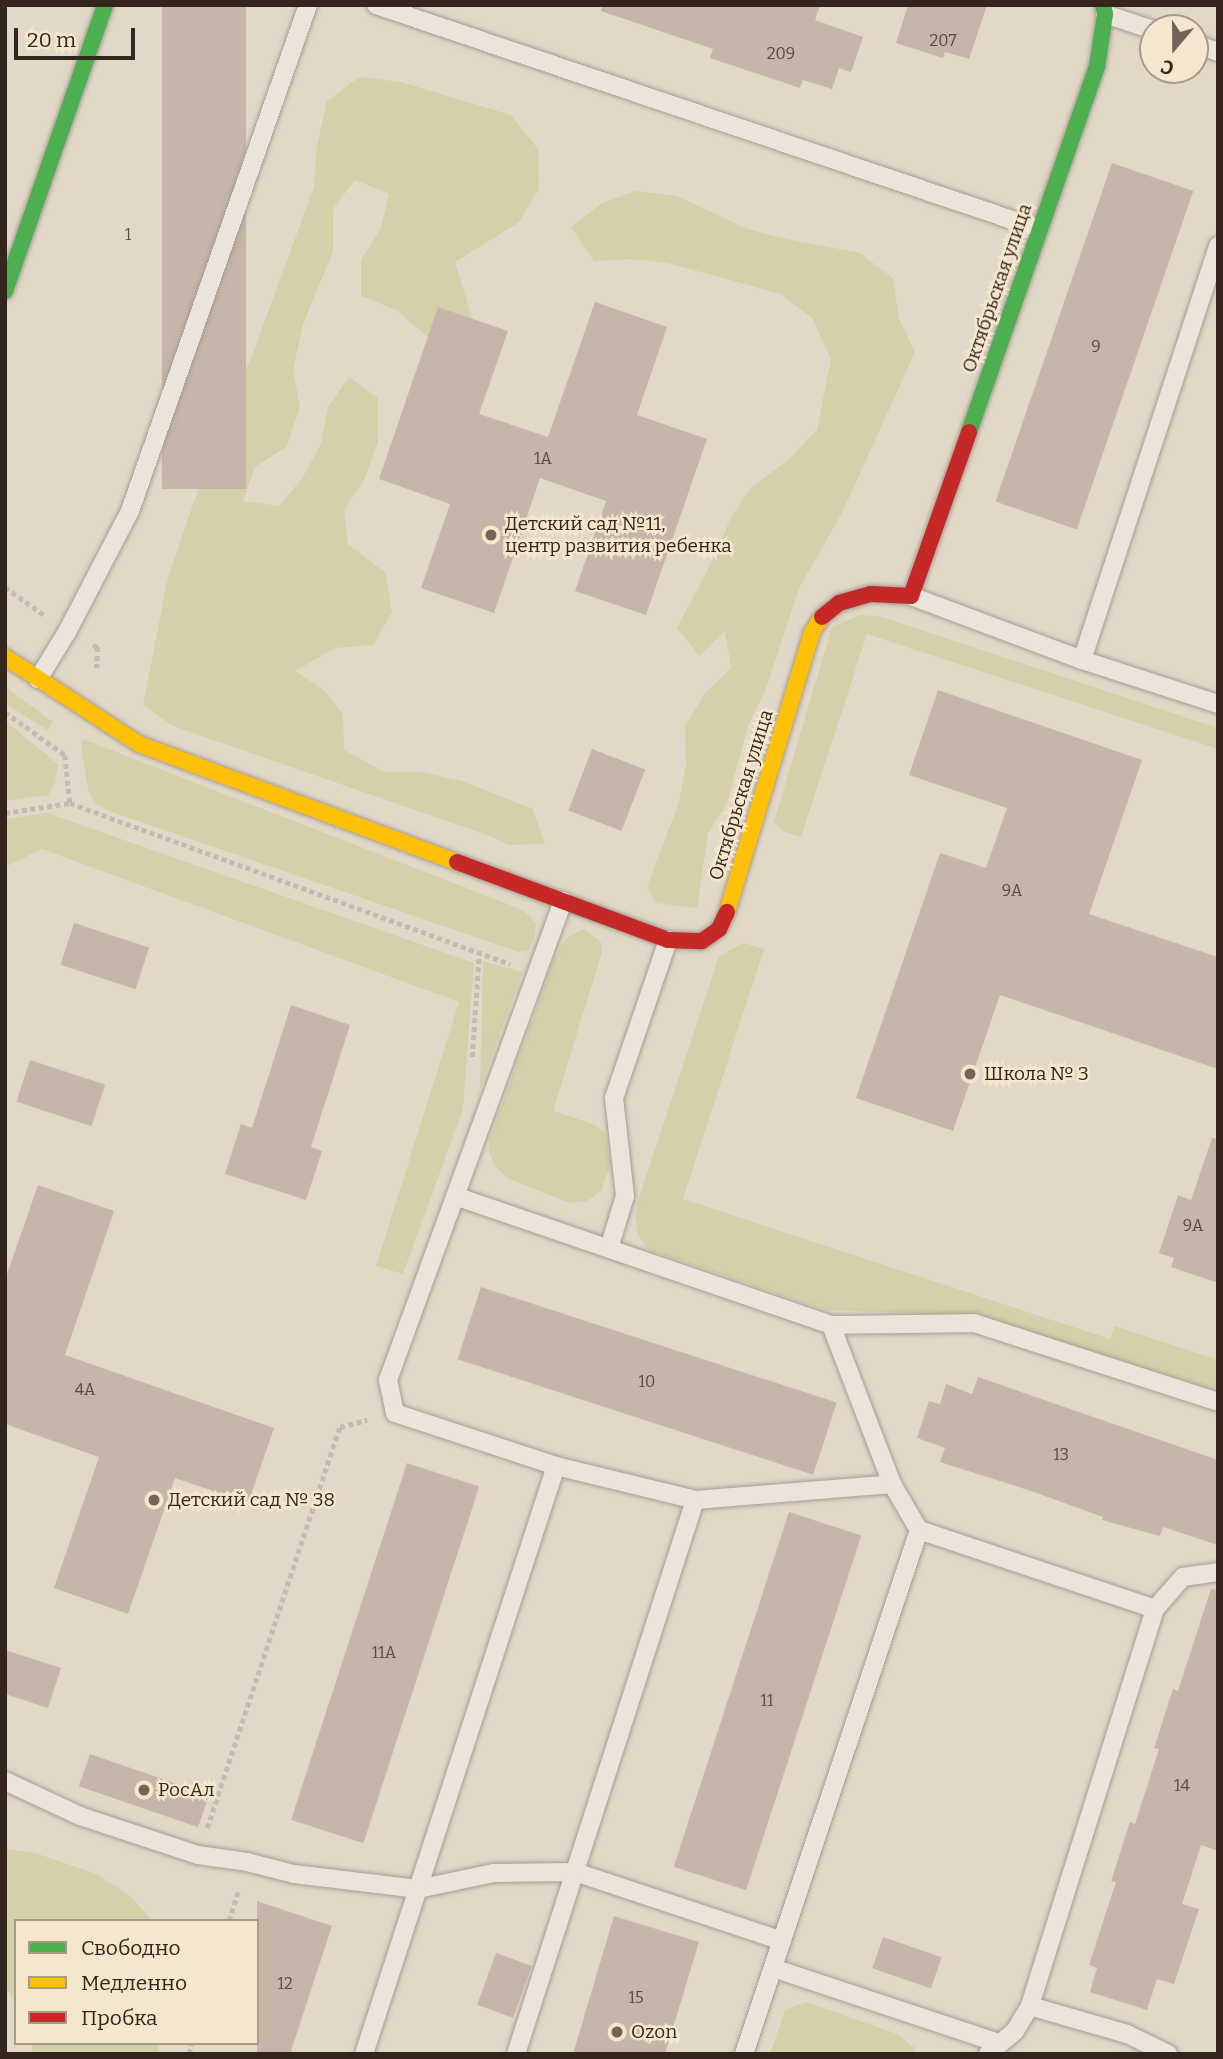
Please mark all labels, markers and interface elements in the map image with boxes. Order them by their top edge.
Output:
scale bar [18,14,138,58]
north arrow [1139,14,1209,84]
text: 20 m [27,27,76,53]
house number: 207 [930,31,956,51]
house number: 209 [767,44,795,64]
text: С [1158,54,1177,80]
street label: Октябрьская улица [957,201,1037,375]
house number: 1 [125,225,131,245]
house number: 9 [1091,337,1101,357]
house number: 1А [534,449,552,469]
place label: Детский сад №11, центр развития ребенка [505,513,732,557]
marker: Детский сад №11, центр развития ребенка [483,527,499,543]
street label: Октябрьская улица [704,707,778,883]
house number: 9А [1002,881,1022,901]
place label: Школа № 3 [984,1063,1089,1085]
marker: Школа № 3 [962,1066,978,1082]
house number: 9А [1183,1216,1203,1236]
house number: 10 [639,1372,655,1392]
house number: 4А [75,1380,95,1400]
house number: 13 [1053,1445,1069,1465]
place label: Детский сад № 38 [168,1489,335,1511]
marker: Детский сад № 38 [146,1492,162,1508]
house number: 11А [372,1643,396,1663]
house number: 11 [761,1691,773,1711]
house number: 14 [1174,1776,1190,1796]
place label: РосАл [158,1779,215,1801]
marker: РосАл [136,1782,152,1798]
legend [14,1919,259,2045]
text: Свободно [81,1935,181,1961]
text: Медленно [81,1970,187,1996]
house number: 12 [277,1974,293,1994]
house number: 15 [628,1988,644,2008]
text: Пробка [81,2005,158,2031]
place label: Ozon [631,2021,677,2043]
marker: Ozon [609,2024,625,2040]

